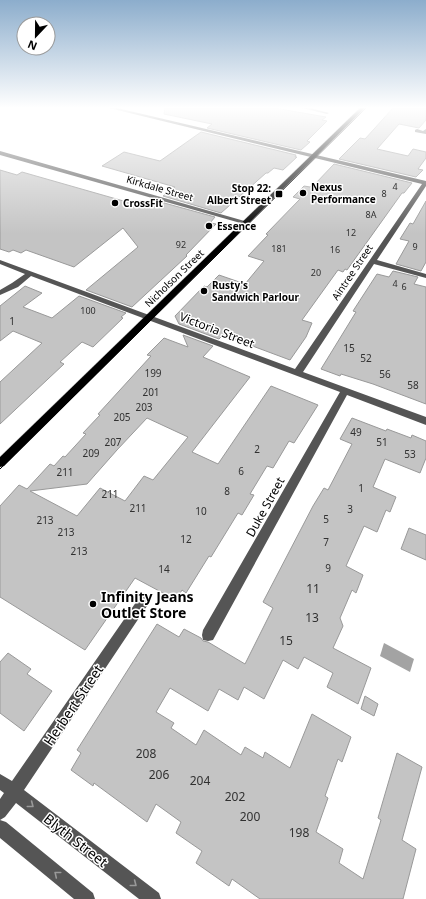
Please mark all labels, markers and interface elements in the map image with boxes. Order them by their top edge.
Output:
north arrow [16,16,56,56]
text: N [25,37,39,54]
street label: Kirkdale Street [125,172,195,204]
place label: Nexus Performance [311,180,376,206]
house number: 4 [392,180,398,193]
place label: Stop 22: Albert Street [207,181,272,207]
house number: 8 [381,187,387,200]
marker: Nexus Performance [298,188,308,198]
marker: Stop 22: Albert Street [274,189,284,199]
place label: CrossFit [123,196,163,210]
marker: CrossFit [110,198,120,208]
house number: 8A [366,208,377,221]
place label: Essence [217,219,256,233]
marker: Essence [204,221,214,231]
house number: 12 [346,226,356,239]
house number: 92 [176,238,186,251]
house number: 9 [412,240,418,253]
street label: Aintree Street [328,241,376,303]
house number: 181 [271,242,287,255]
house number: 16 [330,243,340,256]
street label: Nicholson Street [141,246,207,310]
house number: 20 [311,266,321,279]
house number: 4 [392,277,398,290]
place label: Rusty's Sandwich Parlour [212,278,300,304]
house number: 6 [401,280,407,293]
marker: Rusty's Sandwich Parlour [199,286,209,296]
house number: 100 [80,304,96,317]
street label: Victoria Street [177,308,258,352]
house number: 1 [9,314,15,328]
house number: 15 [343,341,355,355]
house number: 52 [360,351,372,365]
house number: 199 [144,366,162,380]
house number: 56 [379,367,391,381]
house number: 58 [407,378,419,392]
house number: 201 [142,385,160,399]
house number: 203 [135,400,153,414]
house number: 205 [113,410,131,424]
house number: 49 [350,425,362,439]
house number: 207 [104,435,122,449]
house number: 51 [376,435,388,449]
house number: 2 [254,442,260,456]
house number: 209 [82,446,100,460]
house number: 53 [404,447,416,461]
house number: 6 [238,464,244,478]
house number: 211 [56,465,74,479]
street label: Duke Street [242,473,289,540]
house number: 1 [358,481,364,495]
house number: 8 [224,484,230,498]
house number: 211 [101,487,119,501]
house number: 211 [129,501,147,515]
house number: 3 [347,502,353,516]
house number: 10 [195,504,207,518]
house number: 5 [323,512,329,526]
house number: 213 [36,513,54,527]
house number: 213 [57,525,75,539]
house number: 12 [180,532,192,546]
house number: 7 [323,535,329,549]
house number: 213 [70,544,88,558]
house number: 9 [325,561,331,575]
house number: 14 [158,562,170,576]
house number: 11 [306,580,320,597]
place label: Infinity Jeans Outlet Store [101,587,194,622]
marker: Infinity Jeans Outlet Store [88,599,98,609]
house number: 13 [305,609,319,626]
house number: 15 [279,632,293,649]
street label: Herbert Street [39,661,107,749]
house number: 208 [136,745,156,762]
house number: 206 [149,766,169,783]
house number: 204 [190,772,210,789]
house number: 202 [225,788,245,805]
one-way arrow [26,800,33,807]
house number: 200 [240,808,260,825]
street label: Blyth Street [40,809,112,871]
house number: 198 [289,824,309,841]
one-way arrow [55,872,62,879]
one-way arrow [129,880,136,887]

